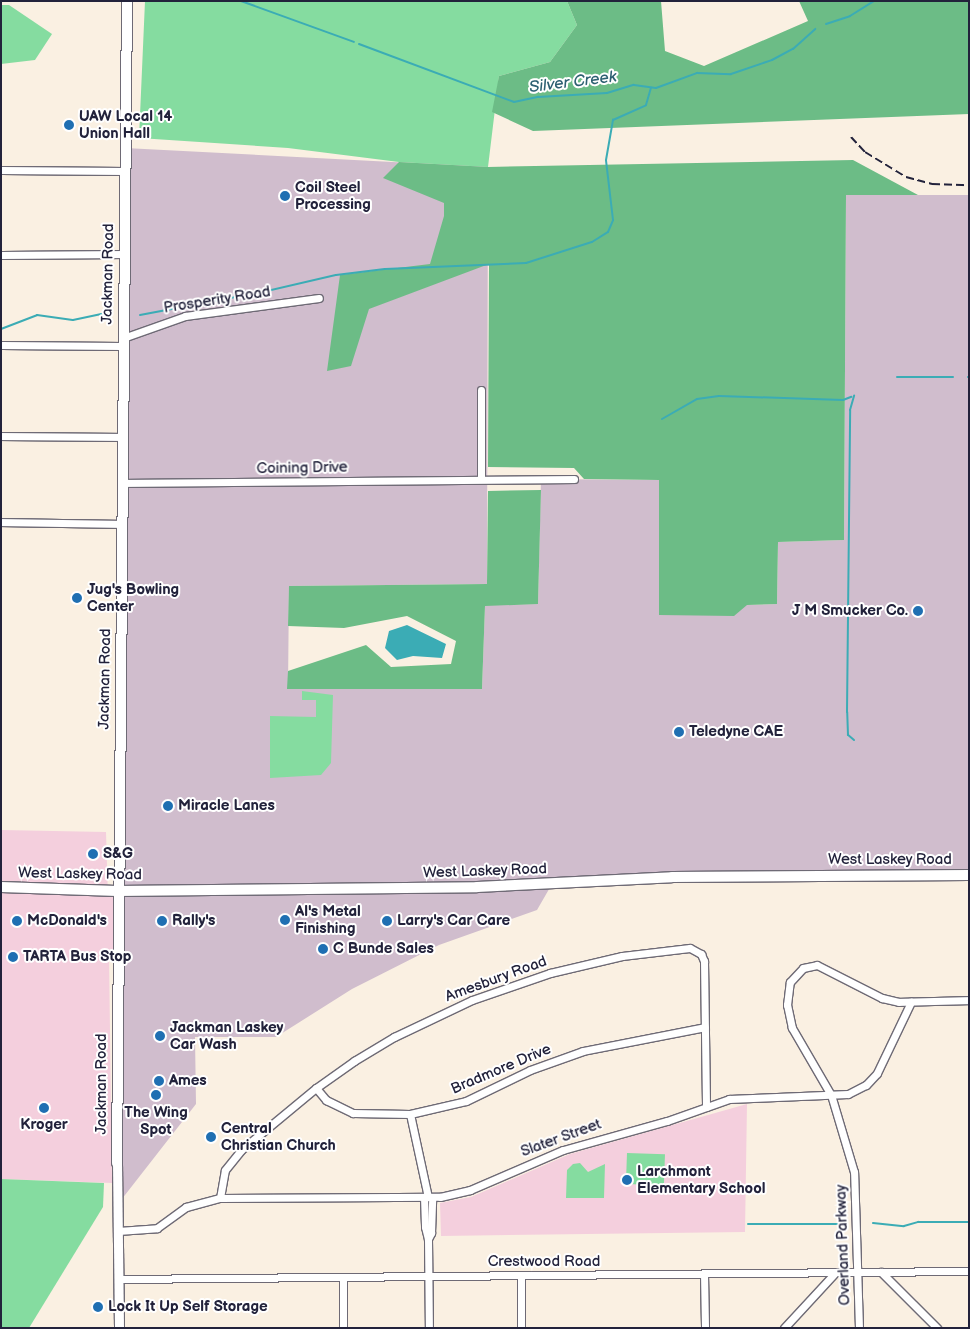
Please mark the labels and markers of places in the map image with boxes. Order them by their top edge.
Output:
place label: UAW Local 14 Union Hall [79,107,172,142]
marker: UAW Local 14 Union Hall [63,119,75,131]
place label: Coil Steel Processing [295,178,371,213]
marker: Coil Steel Processing [279,190,291,202]
place label: Jug's Bowling Center [87,580,179,615]
marker: Jug's Bowling Center [71,592,83,604]
place label: J M Smucker Co. [792,602,908,620]
marker: J M Smucker Co. [912,605,924,617]
place label: Teledyne CAE [689,723,783,741]
marker: Teledyne CAE [673,726,685,738]
place label: Miracle Lanes [178,797,275,815]
marker: Miracle Lanes [162,800,174,812]
place label: S&G [103,845,133,863]
marker: S&G [87,848,99,860]
place label: Al's Metal Finishing [295,902,361,937]
place label: McDonald's [27,912,107,930]
place label: Rally's [172,912,215,930]
place label: Larry's Car Care [397,912,510,930]
marker: Al's Metal Finishing [279,914,291,926]
marker: McDonald's [11,915,23,927]
marker: Rally's [156,915,168,927]
marker: Larry's Car Care [381,915,393,927]
place label: C Bunde Sales [333,940,434,958]
marker: C Bunde Sales [317,943,329,955]
place label: TARTA Bus Stop [23,948,131,966]
marker: TARTA Bus Stop [7,951,19,963]
place label: Jackman Laskey Car Wash [170,1018,283,1053]
marker: Jackman Laskey Car Wash [154,1030,166,1042]
place label: Ames [169,1072,207,1090]
marker: Ames [153,1075,165,1087]
marker: The Wing Spot [150,1089,162,1101]
marker: Kroger [38,1102,50,1114]
place label: The Wing Spot [124,1103,188,1138]
place label: Kroger [20,1116,68,1134]
place label: Central Christian Church [221,1119,336,1154]
marker: Central Christian Church [205,1131,217,1143]
place label: Larchmont Elementary School [637,1162,766,1197]
marker: Larchmont Elementary School [621,1174,633,1186]
place label: Lock It Up Self Storage [108,1298,268,1316]
marker: Lock It Up Self Storage [92,1301,104,1313]

